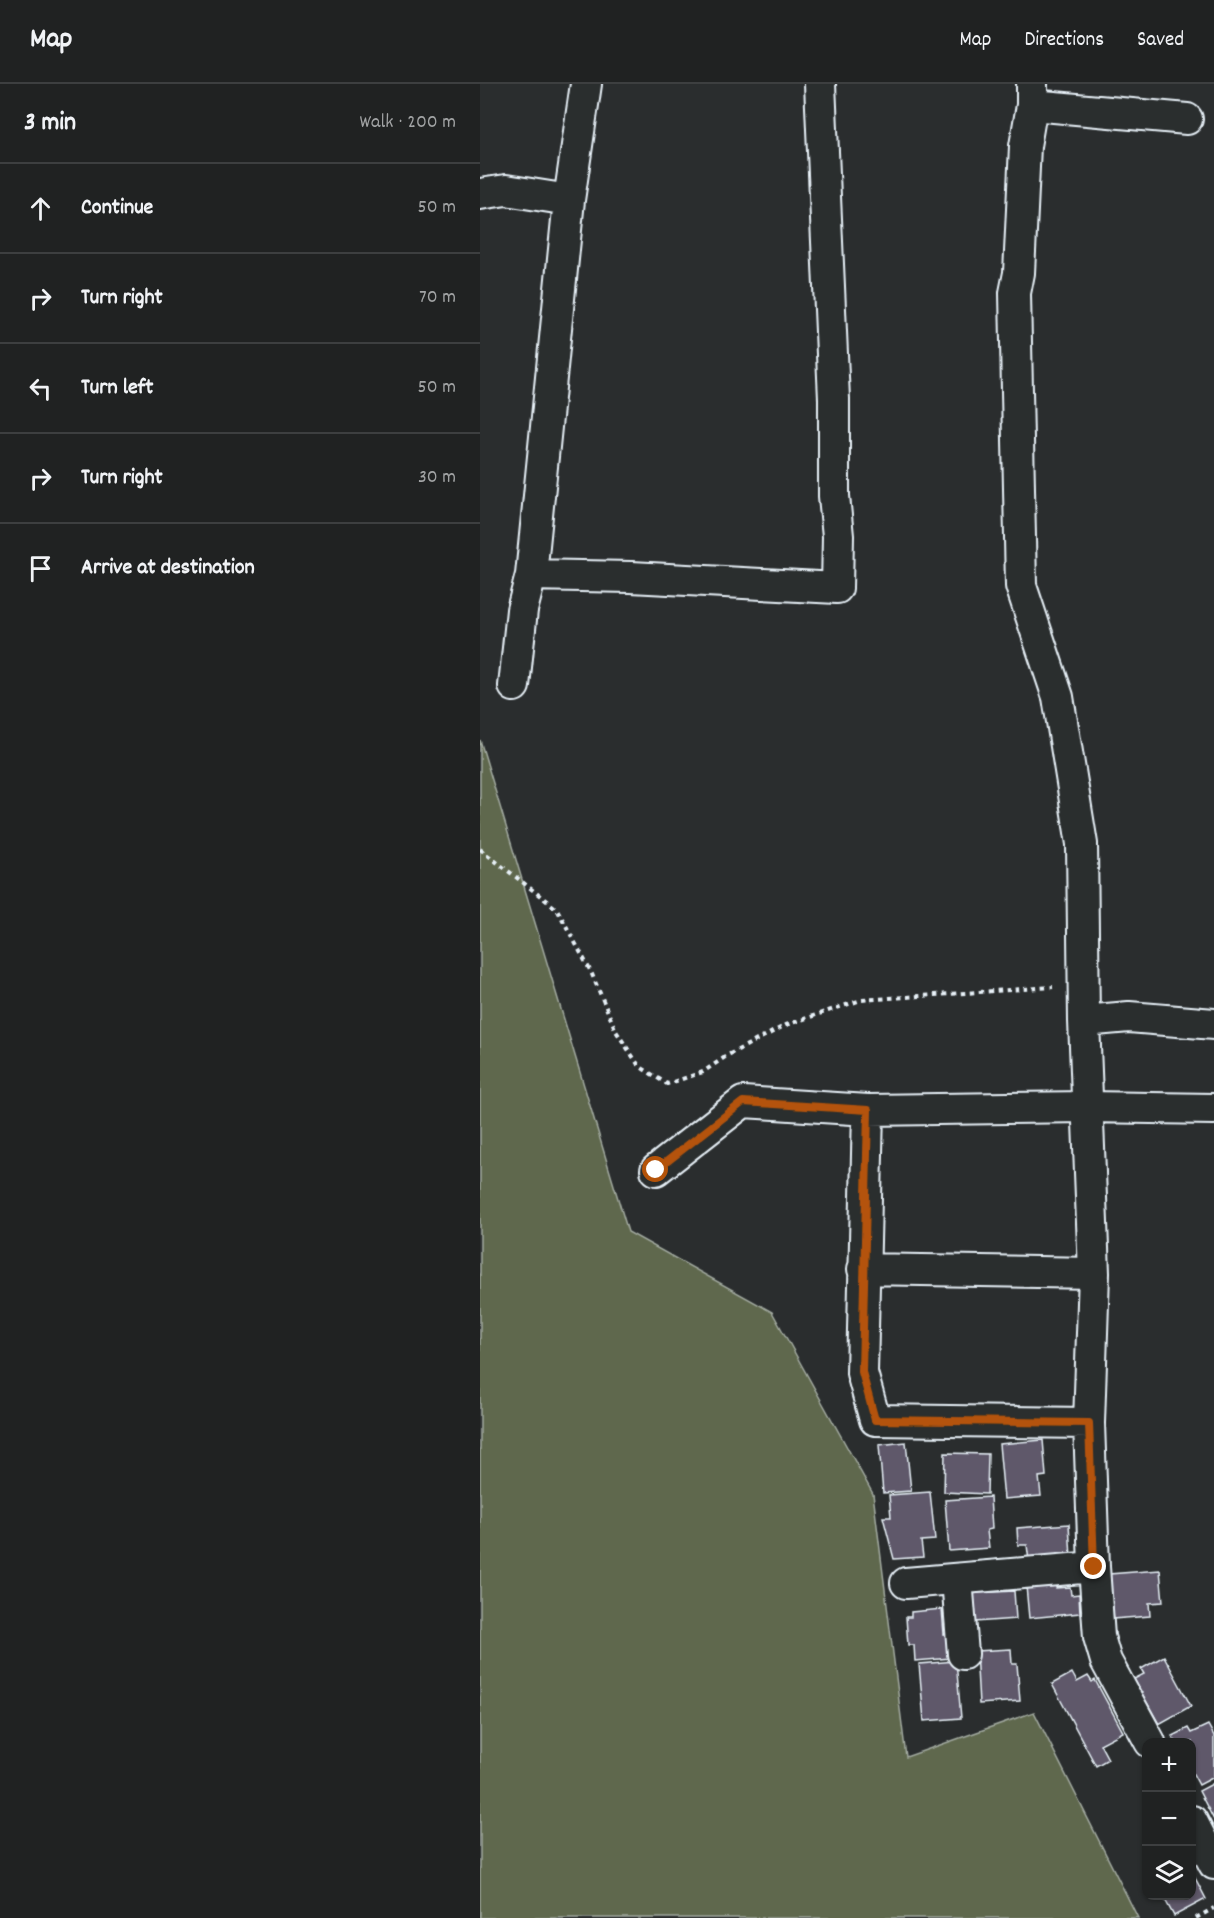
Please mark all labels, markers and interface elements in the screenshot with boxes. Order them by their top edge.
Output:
text: Map [30,21,72,61]
text: Map [960,26,991,56]
text: Directions [1024,26,1104,56]
text: Saved [1137,26,1184,56]
text: 3 min [24,105,76,142]
text: Walk · 200 m [360,109,456,137]
icon: ahead [24,192,57,225]
text: Continue [81,193,153,224]
text: 50 m [418,194,456,222]
icon: right [24,282,57,315]
text: Turn right [81,283,163,314]
text: 70 m [419,284,456,312]
icon: left [24,372,57,405]
text: Turn left [81,373,153,404]
text: 50 m [418,374,456,402]
icon: right [24,462,57,495]
text: Turn right [81,463,163,494]
text: 30 m [418,464,456,492]
icon: arrive [24,552,57,585]
text: Arrive at destination [81,553,255,584]
route start [642,1156,668,1182]
route end [1080,1553,1106,1579]
map controls [1142,1738,1196,1900]
button: + [1142,1738,1196,1792]
button: − [1142,1792,1196,1846]
button: layers [1142,1846,1196,1900]

